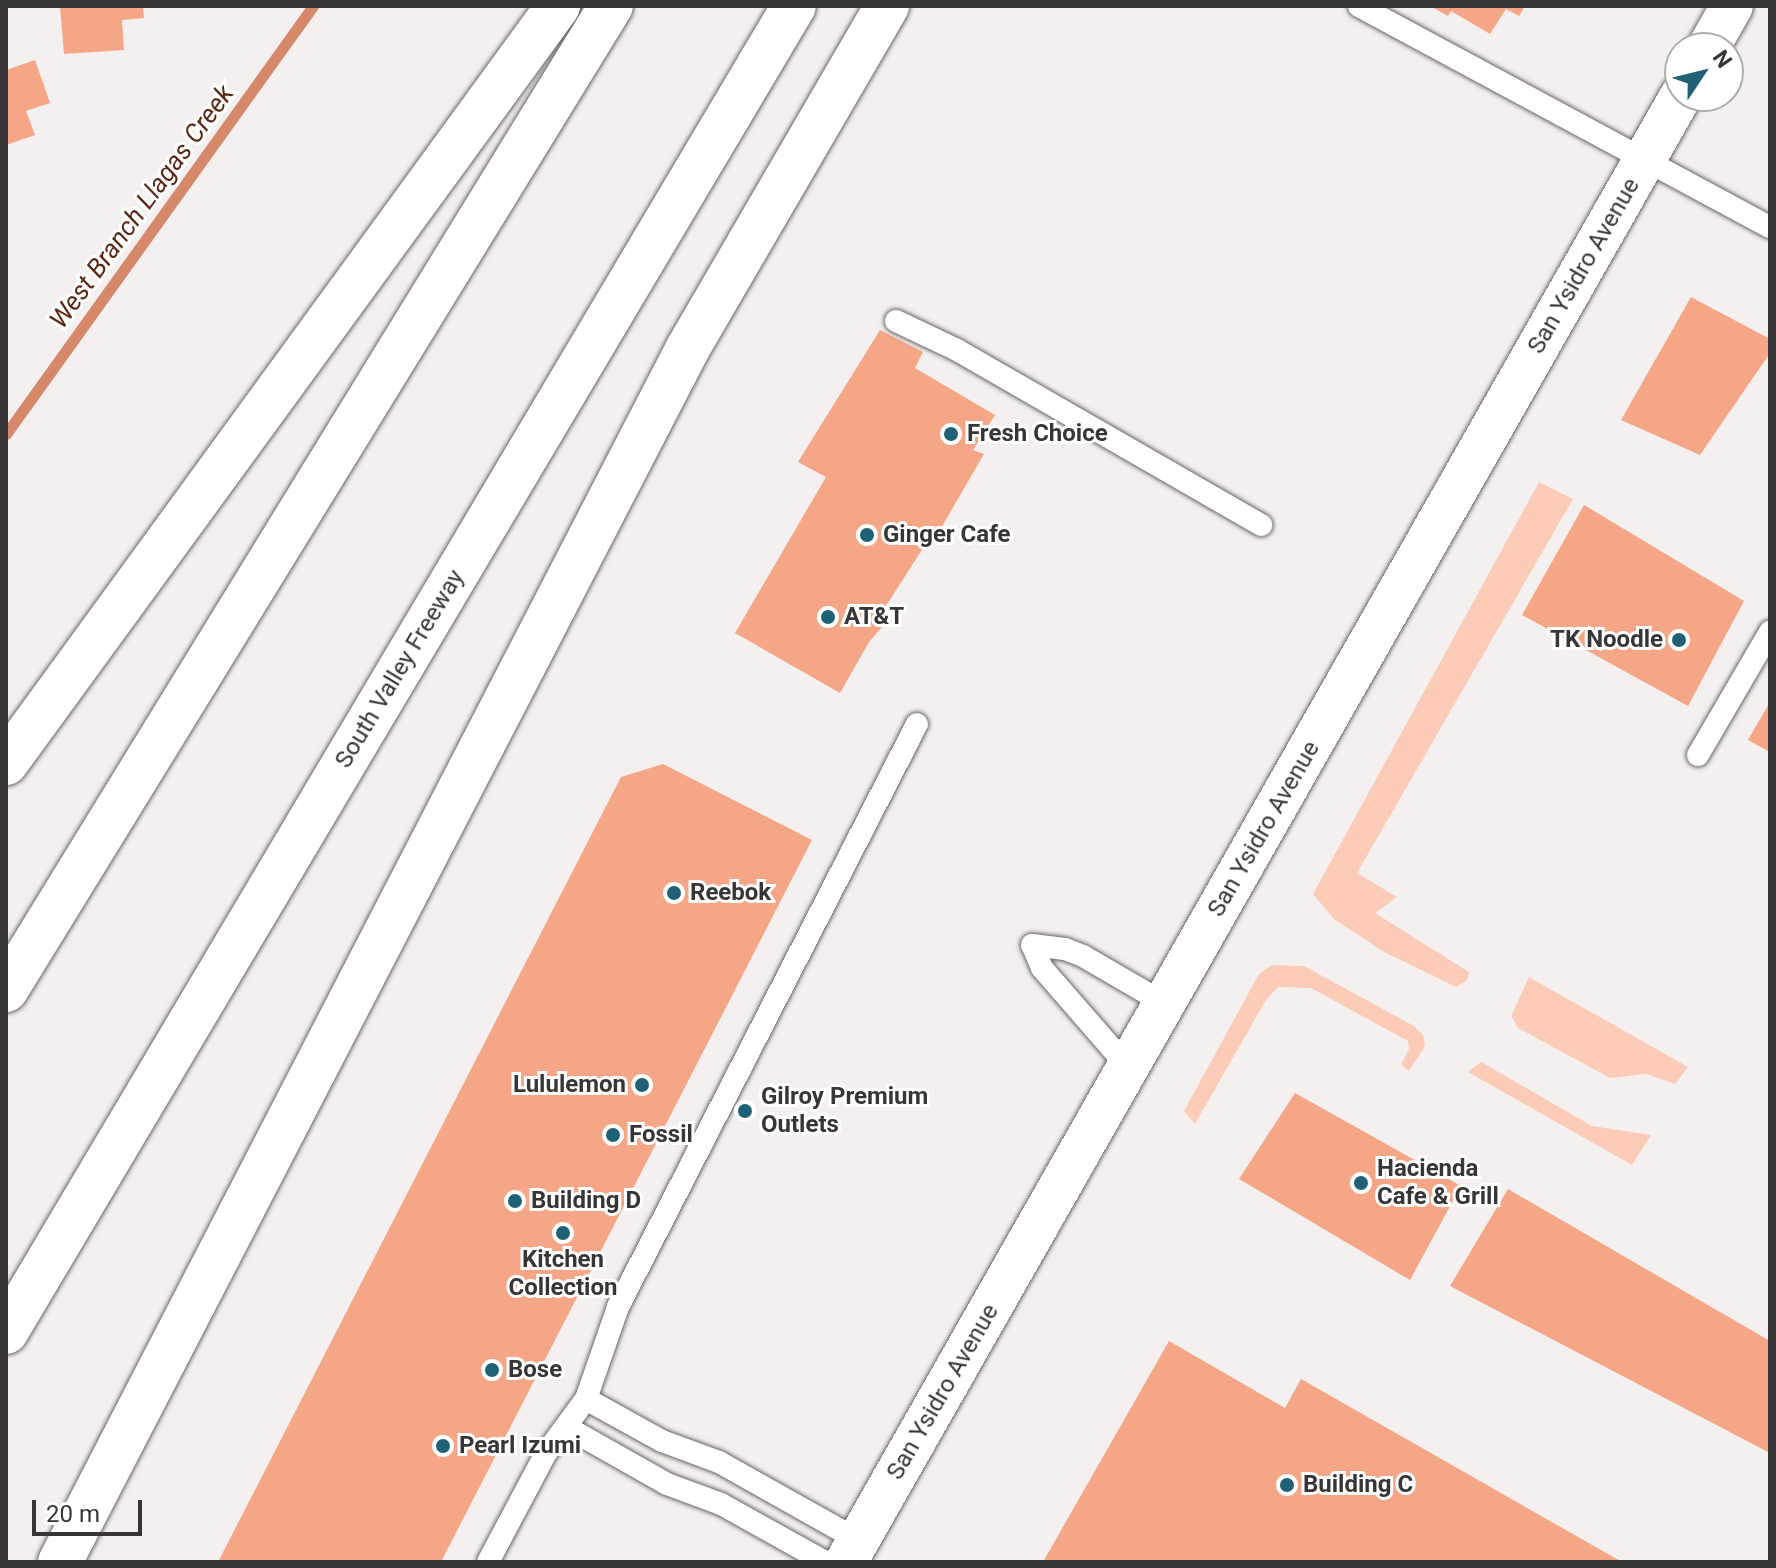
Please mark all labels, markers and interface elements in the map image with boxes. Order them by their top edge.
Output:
north arrow [1664,32,1744,112]
text: N [1708,46,1737,73]
water label: West Branch Llagas Creek [43,79,241,335]
street label: San Ysidro Avenue [1522,173,1646,359]
place label: Fresh Choice [967,420,1108,448]
marker: Fresh Choice [942,425,960,443]
place label: Ginger Cafe [883,521,1010,549]
marker: Ginger Cafe [858,526,876,544]
street label: South Valley Freeway [329,565,471,773]
place label: AT&T [844,603,904,631]
marker: AT&T [819,608,837,626]
place label: TK Noodle [1550,626,1663,654]
marker: TK Noodle [1670,631,1688,649]
street label: San Ysidro Avenue [1202,736,1326,922]
place label: Reebok [690,879,771,907]
marker: Reebok [665,884,683,902]
place label: Lululemon [513,1071,626,1099]
marker: Lululemon [633,1076,651,1094]
place label: Gilroy Premium Outlets [761,1083,928,1139]
marker: Gilroy Premium Outlets [736,1102,754,1120]
place label: Fossil [629,1121,693,1149]
marker: Fossil [604,1126,622,1144]
place label: Hacienda Cafe & Grill [1377,1155,1499,1211]
marker: Hacienda Cafe & Grill [1352,1174,1370,1192]
place label: Building D [531,1187,641,1215]
marker: Building D [506,1192,524,1210]
marker: Kitchen Collection [554,1224,572,1242]
place label: Kitchen Collection [509,1246,617,1302]
street label: San Ysidro Avenue [881,1299,1005,1485]
place label: Bose [508,1356,562,1384]
marker: Bose [483,1361,501,1379]
place label: Pearl Izumi [459,1432,581,1460]
marker: Pearl Izumi [434,1437,452,1455]
place label: Building C [1303,1471,1413,1499]
marker: Building C [1278,1476,1296,1494]
scale bar [36,1484,146,1534]
text: 20 m [46,1500,100,1528]

